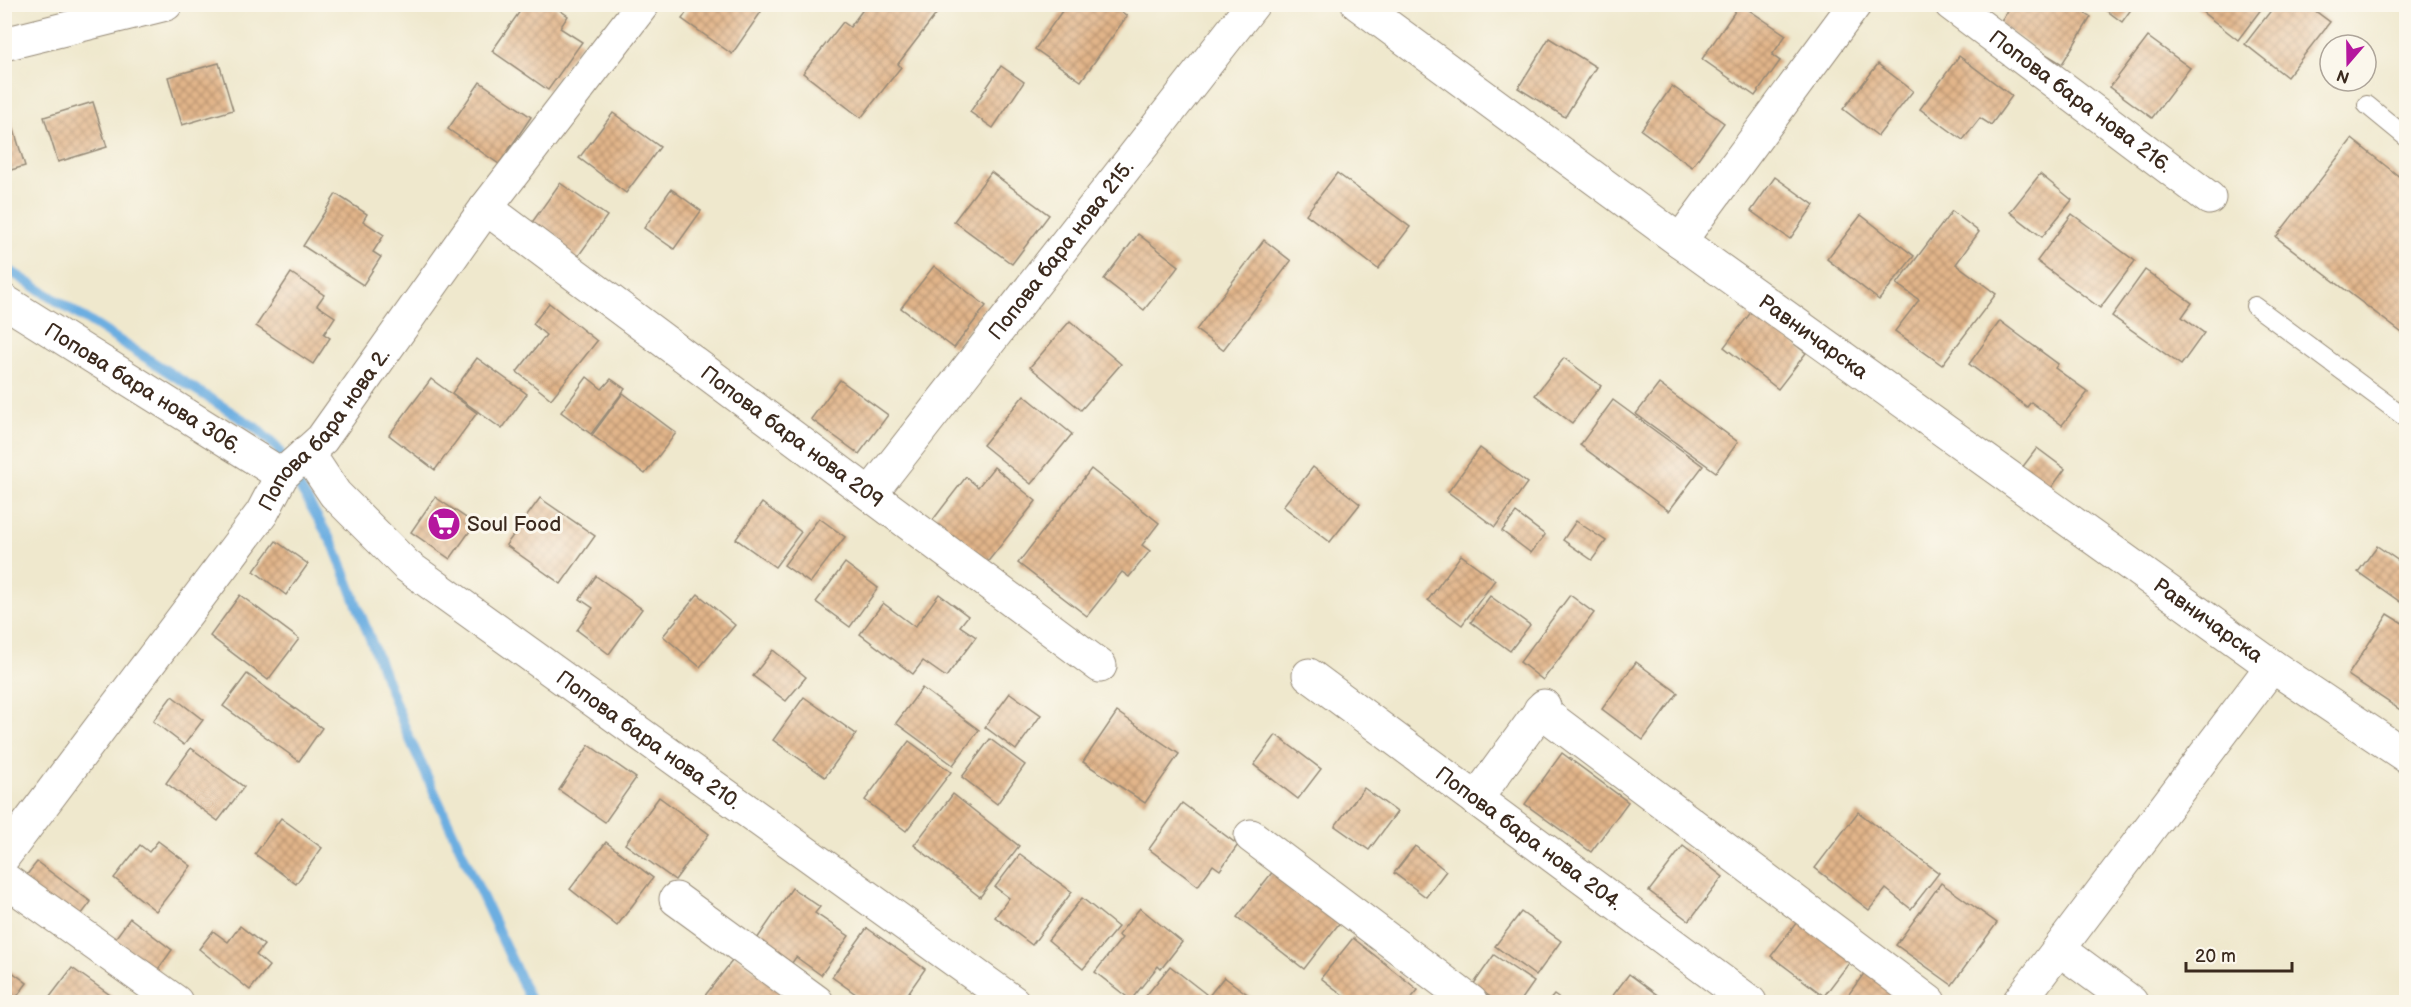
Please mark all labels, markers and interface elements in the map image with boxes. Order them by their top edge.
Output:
street label: Попова бара нова 216. [1984,25,2177,178]
north arrow [2318,33,2378,93]
text: N [2334,65,2352,87]
street label: Попова бара нова 215. [983,155,1139,345]
street label: Равничарска [1754,289,1874,385]
street label: Попова бара нова 306. [40,317,246,459]
street label: Попова бара нова 2. [253,343,395,515]
street label: Попова бара нова 209 [696,360,889,513]
supermarket icon: Soul Food [426,506,462,542]
place label: Soul Food [467,512,561,537]
street label: Равничарска [2148,572,2268,668]
street label: Попова бара нова 210. [551,665,746,815]
street label: Попова бара нова 204. [1431,761,1627,916]
scale bar [2186,935,2292,973]
text: 20 m [2195,946,2236,967]

